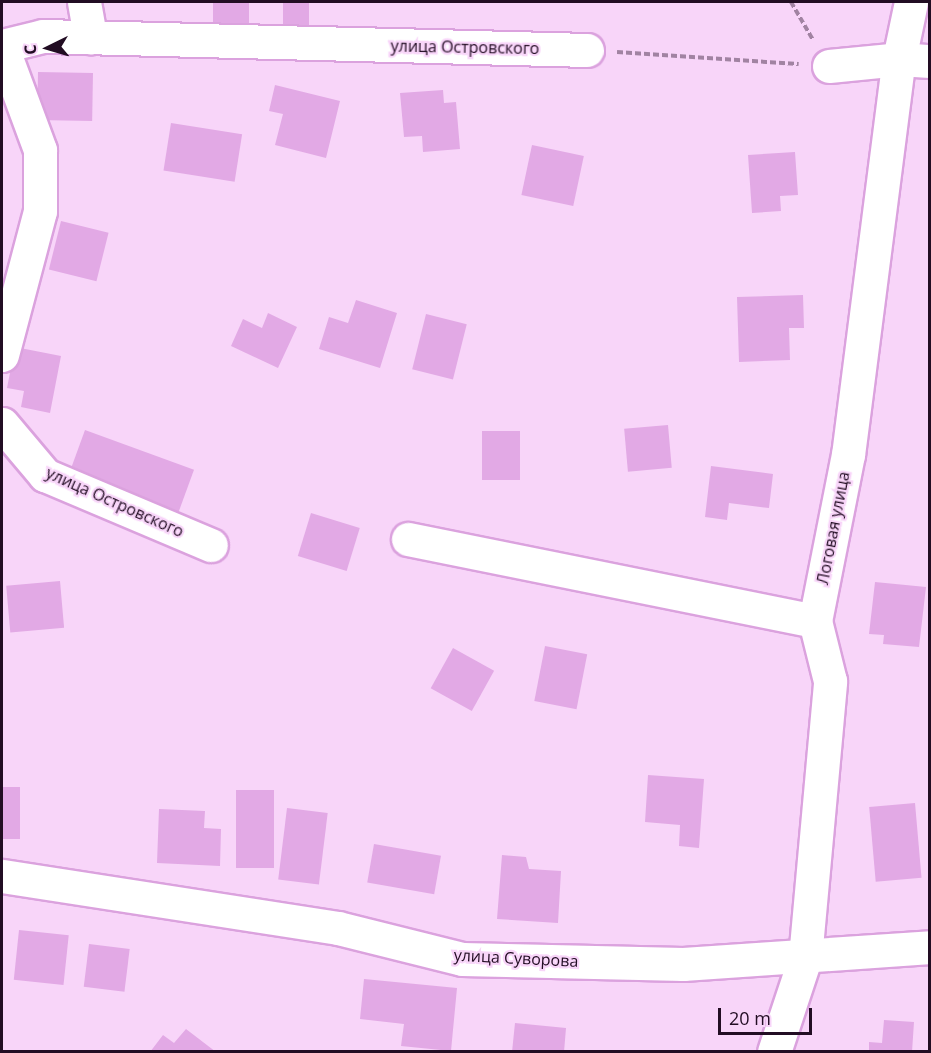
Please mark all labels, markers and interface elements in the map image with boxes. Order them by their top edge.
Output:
north arrow [18,18,78,78]
street label: улица Островского [390,36,540,58]
text: С [19,44,41,56]
street label: улица Островского [43,463,187,541]
street label: Логовая улица [813,470,853,586]
street label: улица Суворова [453,945,579,971]
scale bar [721,996,816,1034]
text: 20 m [729,1006,771,1030]

